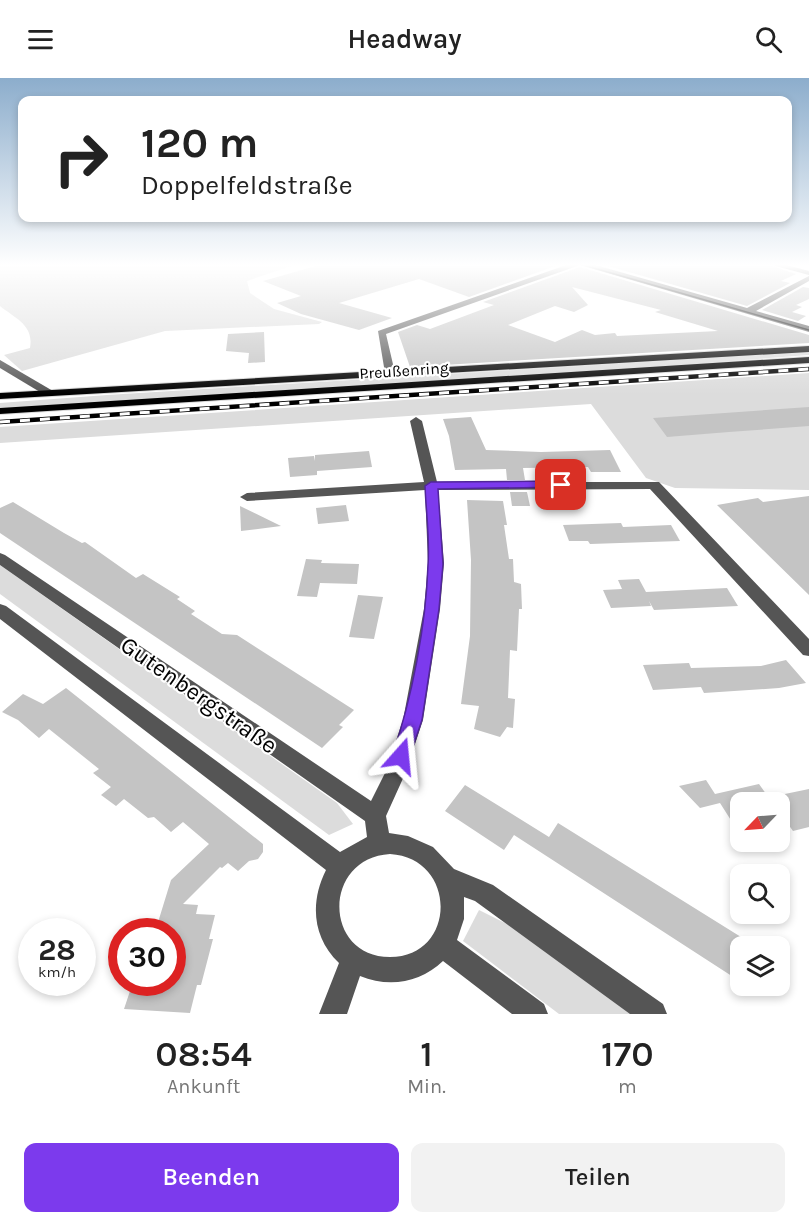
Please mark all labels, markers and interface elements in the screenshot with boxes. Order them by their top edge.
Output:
icon: menu [24,23,57,56]
text: Headway [348,23,461,55]
icon: search [752,23,785,56]
text: 120 m [141,118,258,168]
icon: right [42,120,120,198]
text: Doppelfeldstraße [141,169,353,201]
street label: Preußenring [359,358,449,383]
pin [535,459,586,510]
icon: arrive [544,468,577,501]
street label: Gutenbergstraße [115,631,283,759]
position arrow [369,724,433,788]
north arrow [730,792,790,852]
map controls [730,792,790,996]
button: search [730,864,790,924]
speed limit sign: 30 [108,918,186,996]
text: 28 [38,932,76,968]
button: layers [730,936,790,996]
text: km/h [38,963,76,981]
text: 08:54 [155,1033,252,1075]
text: 1 [420,1033,433,1075]
text: 170 [601,1033,654,1075]
text: Ankunft [167,1075,240,1098]
text: Min. [407,1075,446,1098]
text: m [618,1075,637,1098]
button: Beenden [24,1143,399,1212]
button: Teilen [411,1143,785,1212]

